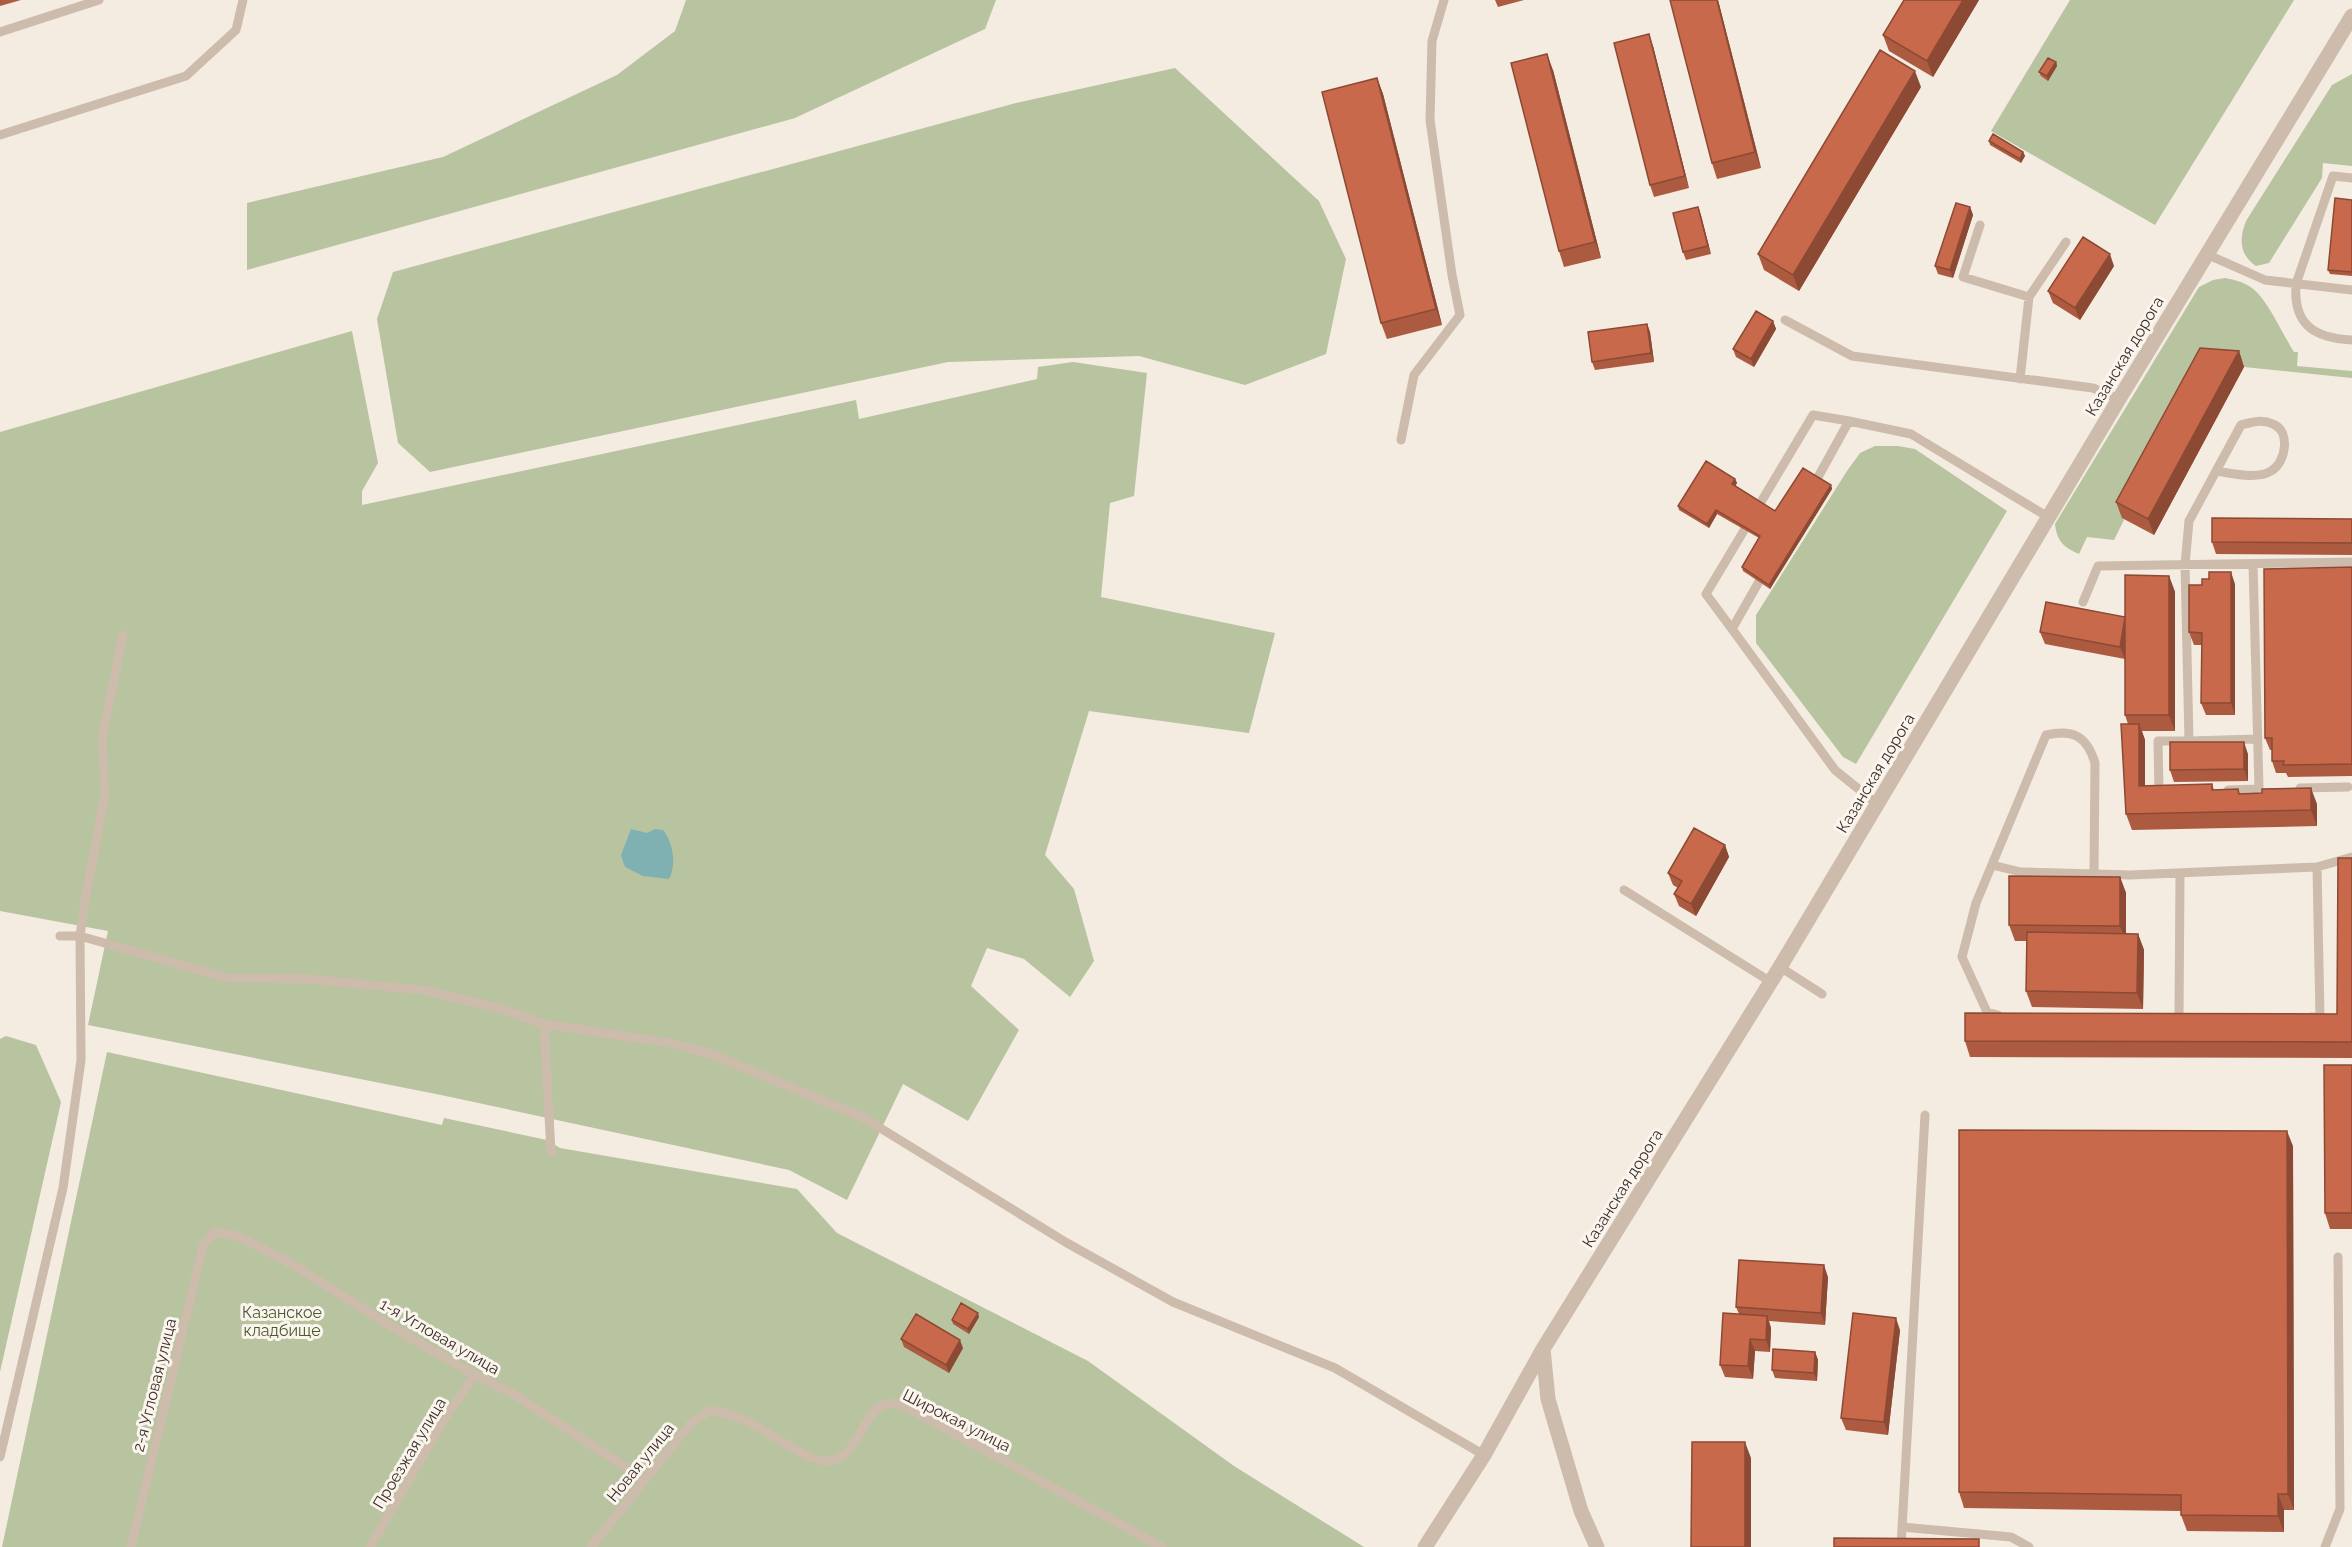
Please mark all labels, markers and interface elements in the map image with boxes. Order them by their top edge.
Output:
street label: Казанская дорога [2081,293,2168,419]
street label: Казанская дорога [1832,710,1919,836]
street label: Казанская дорога [1578,1126,1666,1251]
street label: 1-я Угловая улица [376,1294,503,1378]
park label: Казанское кладбище [242,1303,322,1340]
street label: 2-я Угловая улица [129,1316,180,1454]
street label: Широкая улица [900,1385,1014,1456]
street label: Проезжая улица [369,1394,450,1512]
street label: Новая улица [603,1419,678,1505]

